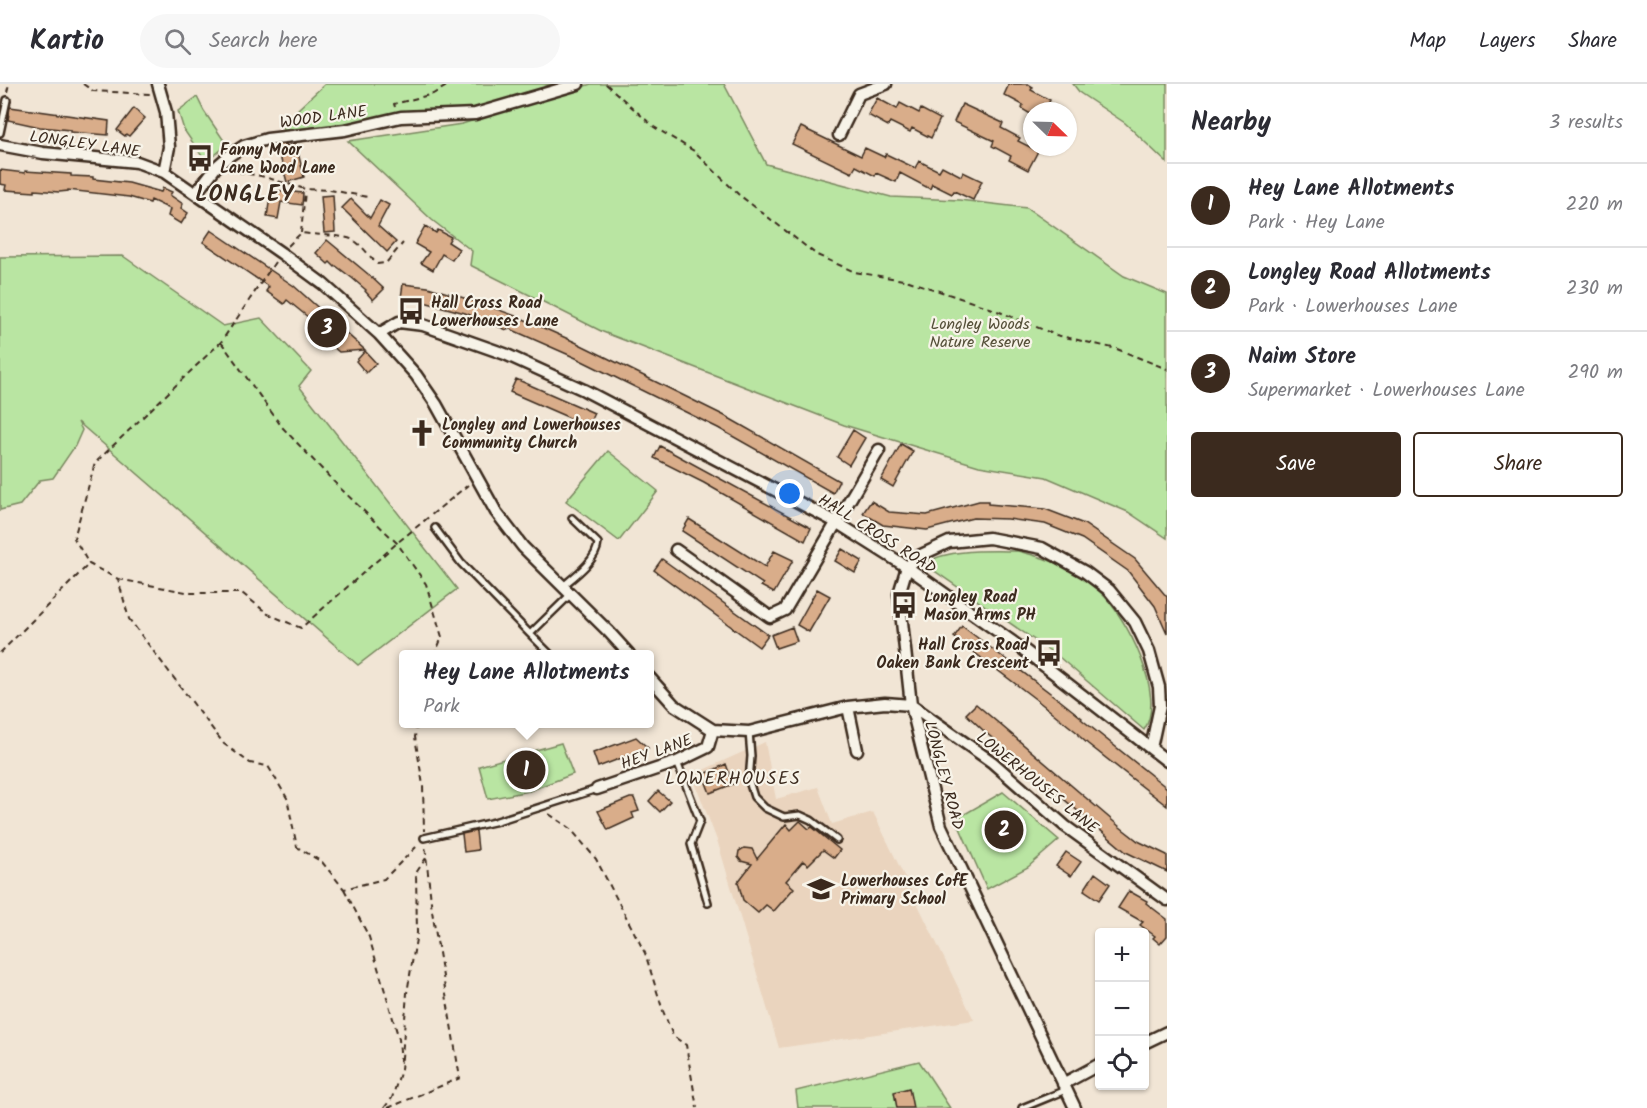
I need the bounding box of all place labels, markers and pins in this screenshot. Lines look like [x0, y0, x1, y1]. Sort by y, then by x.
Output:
place label: Fanny Moor Lane Wood Lane [220, 138, 335, 181]
bus stop icon: Fanny Moor Lane Wood Lane [185, 143, 215, 173]
place label: Hall Cross Road Lowerhouses Lane [431, 291, 559, 334]
bus stop icon: Hall Cross Road Lowerhouses Lane [396, 296, 426, 326]
pin: 3 [308, 306, 346, 350]
place label: Longley and Lowerhouses Community Church [442, 413, 621, 456]
church icon: Longley and Lowerhouses Community Church [407, 418, 437, 448]
place label: Longley Road Mason Arms PH [924, 585, 1036, 628]
bus stop icon: Longley Road Mason Arms PH [889, 590, 919, 620]
place label: Hall Cross Road Oaken Bank Crescent [877, 633, 1030, 676]
bus stop icon: Hall Cross Road Oaken Bank Crescent [1034, 638, 1064, 668]
pin: 1 [506, 748, 546, 792]
pin: 2 [984, 808, 1024, 852]
place label: Lowerhouses CofE Primary School [841, 869, 969, 912]
school or university icon: Lowerhouses CofE Primary School [806, 874, 836, 904]

